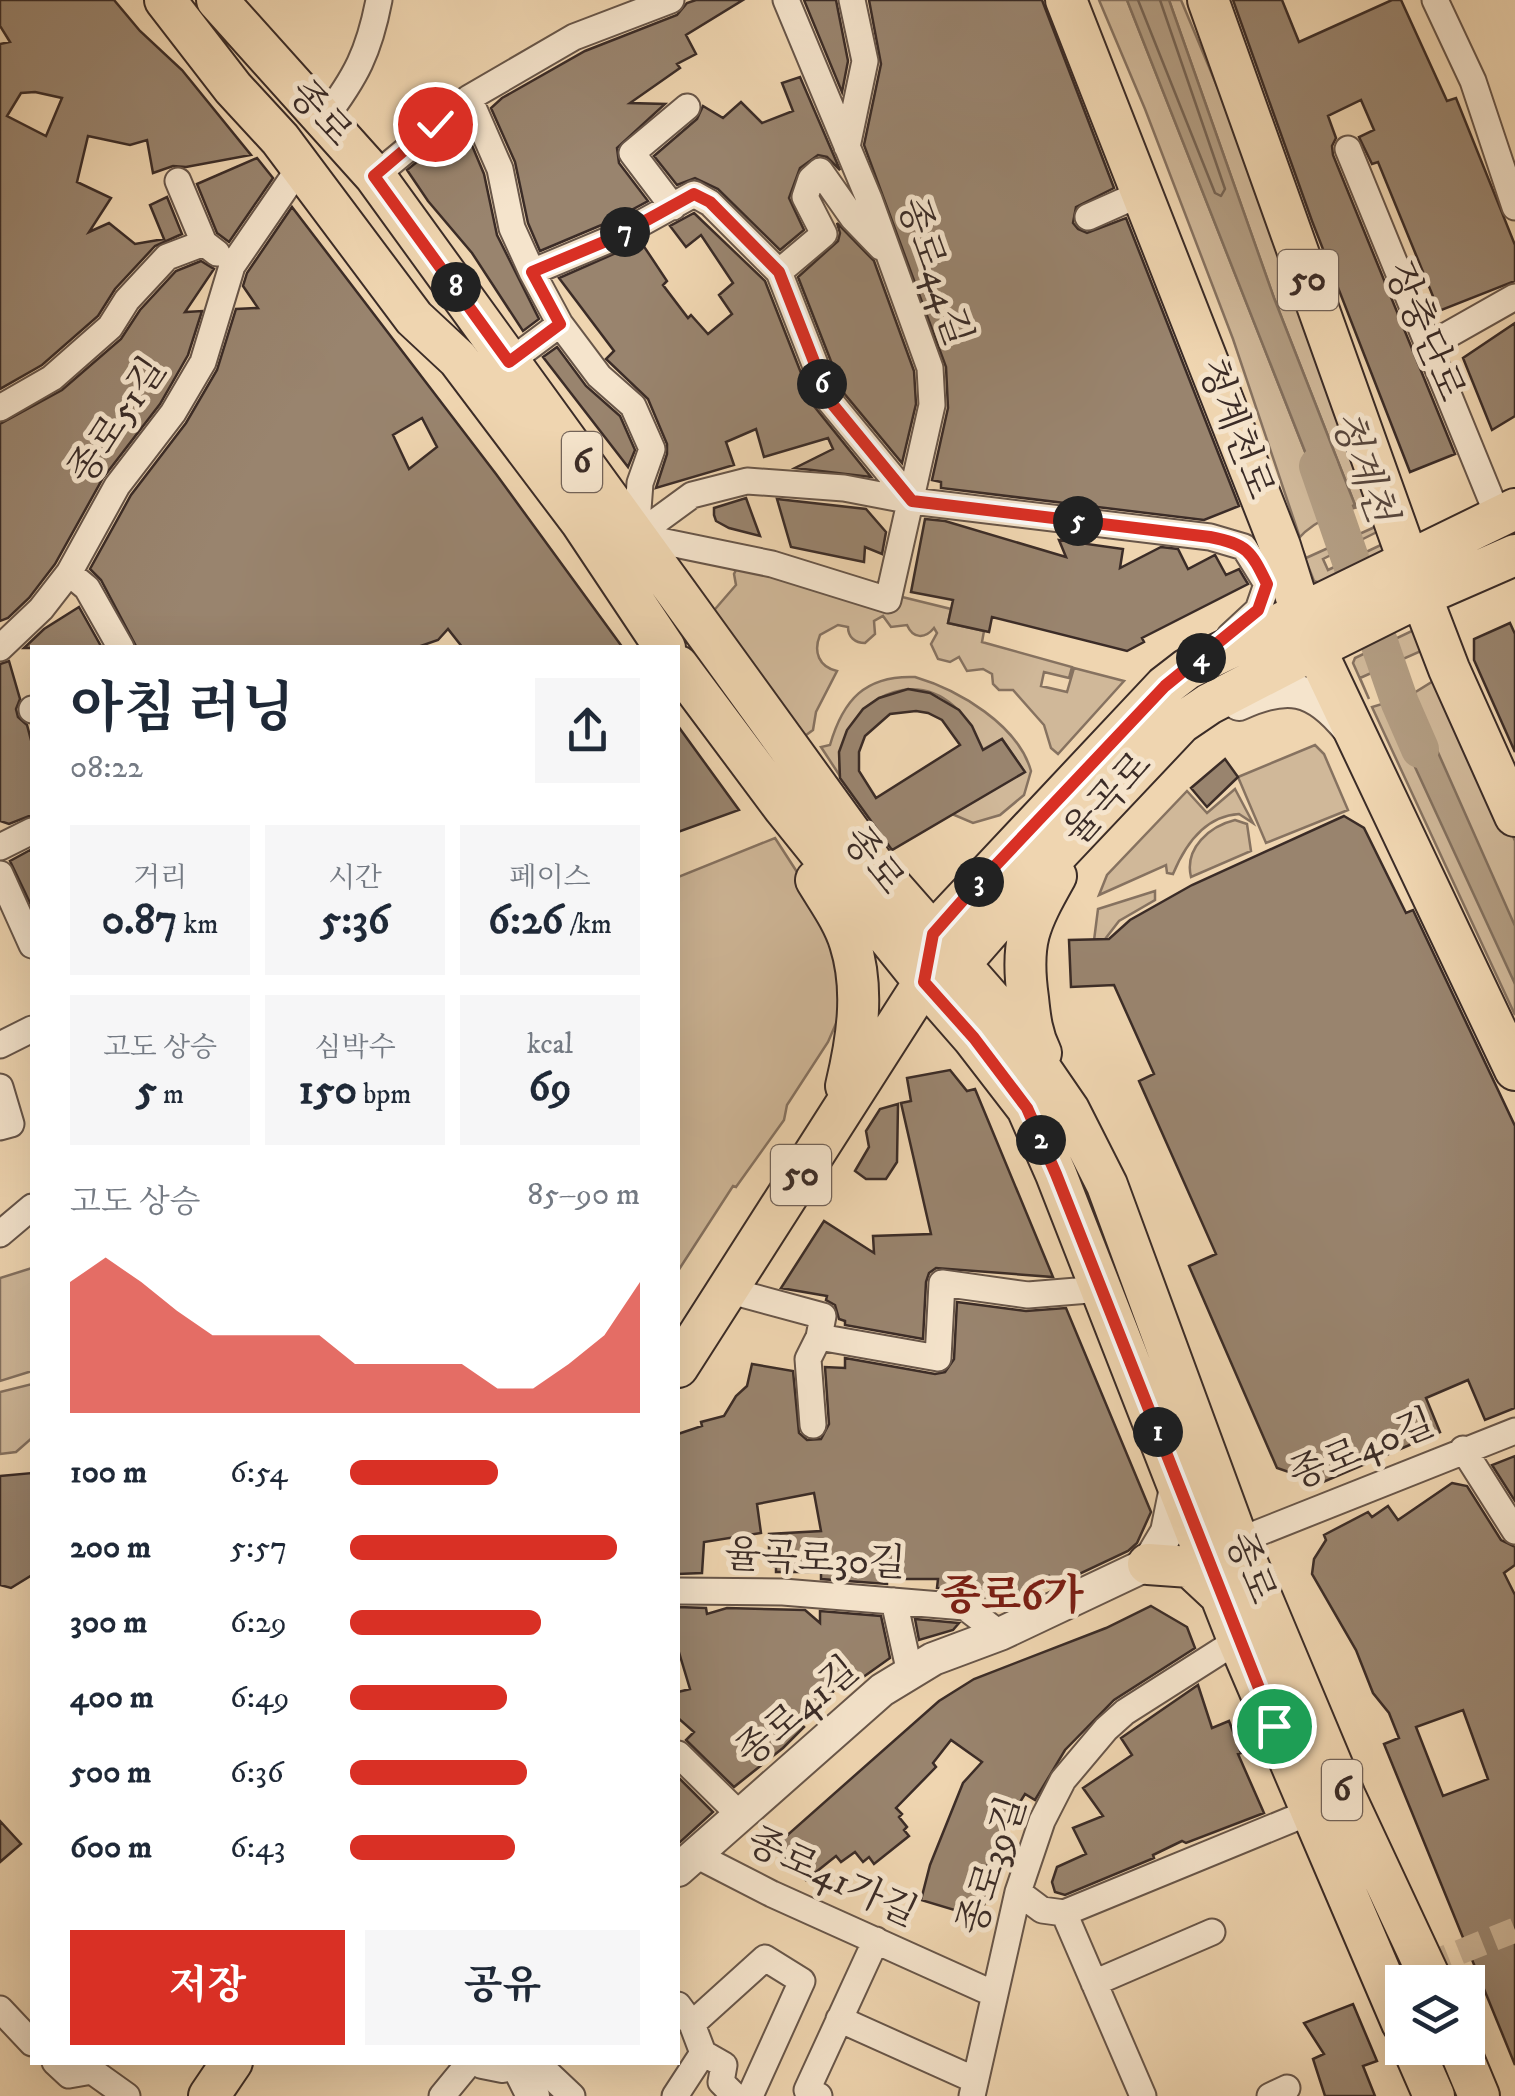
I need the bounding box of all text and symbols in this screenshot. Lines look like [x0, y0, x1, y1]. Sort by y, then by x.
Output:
street label: 종로 [278, 71, 362, 157]
pin [393, 82, 478, 167]
icon: check [408, 97, 463, 152]
street label: 종로44길 [886, 191, 982, 353]
pin: 7 [600, 207, 650, 257]
text: 7 [618, 214, 632, 249]
road number: 50 [1278, 250, 1338, 310]
street label: 장충단로 [1373, 255, 1475, 409]
pin: 8 [431, 262, 481, 312]
text: 8 [449, 269, 463, 304]
street label: 종로51길 [58, 348, 178, 494]
street label: 청계천로 [1186, 352, 1284, 506]
pin: 6 [797, 359, 847, 409]
text: 6 [815, 366, 829, 401]
water label: 청계천 [1319, 404, 1406, 532]
road number: 6 [562, 432, 602, 492]
pin: 5 [1053, 496, 1103, 546]
text: 5 [1071, 503, 1085, 538]
pin: 4 [1176, 633, 1226, 683]
text: 4 [1193, 640, 1209, 675]
text: 아침 러닝 [70, 676, 294, 745]
button: share [535, 678, 640, 783]
street label: 율곡로 [1053, 742, 1163, 856]
text: 08:22 [70, 748, 143, 788]
street label: 종로 [831, 817, 915, 905]
pin: 3 [954, 857, 1004, 907]
text: 거리 [133, 860, 187, 895]
text: 시간 [328, 860, 382, 895]
text: 페이스 [509, 860, 591, 895]
text: 3 [974, 864, 984, 899]
text: 0.87 [102, 895, 177, 947]
text: 5:36 [320, 895, 390, 947]
text: 6:26 [488, 895, 563, 947]
text: km [177, 907, 218, 942]
text: /km [563, 907, 612, 942]
text: kcal [527, 1027, 573, 1062]
text: 고도 상승 [103, 1030, 217, 1065]
text: 심박수 [314, 1030, 396, 1065]
text: 69 [529, 1062, 571, 1114]
text: 5 [136, 1065, 157, 1117]
text: 150 [299, 1065, 357, 1117]
text: m [157, 1077, 184, 1112]
text: bpm [357, 1077, 411, 1112]
pin: 2 [1016, 1115, 1066, 1165]
text: 2 [1034, 1122, 1048, 1157]
road number: 50 [771, 1145, 831, 1205]
text: 85–90 m [527, 1175, 640, 1215]
text: 고도 상승 [70, 1183, 201, 1223]
street label: 종로40길 [1282, 1399, 1442, 1501]
pin: 1 [1133, 1407, 1183, 1457]
text: 1 [1153, 1414, 1163, 1449]
text: 100 m [70, 1453, 147, 1493]
text: 6:54 [230, 1453, 288, 1493]
street label: 종로 [1214, 1525, 1286, 1611]
text: 200 m [70, 1528, 151, 1568]
text: 5:57 [230, 1528, 287, 1568]
street label: 율곡로30길 [723, 1531, 907, 1589]
district label: 종로6가 [940, 1571, 1084, 1623]
text: 300 m [70, 1603, 147, 1643]
text: 6:29 [230, 1603, 287, 1643]
street label: 종로41길 [727, 1647, 869, 1777]
text: 400 m [70, 1678, 154, 1718]
text: 6:49 [230, 1678, 289, 1718]
pin [1232, 1684, 1317, 1769]
icon: arrive [1247, 1699, 1302, 1754]
text: 500 m [70, 1753, 151, 1793]
text: 6:36 [230, 1753, 284, 1793]
road number: 6 [1322, 1760, 1362, 1820]
street label: 종로39길 [948, 1790, 1038, 1942]
street label: 종로41가길 [739, 1818, 925, 1938]
text: 600 m [70, 1828, 152, 1868]
text: 6:43 [230, 1828, 285, 1868]
button: 저장 [70, 1930, 345, 2045]
button: 공유 [365, 1930, 640, 2045]
map controls [1385, 1965, 1485, 2065]
button: layers [1385, 1965, 1485, 2065]

